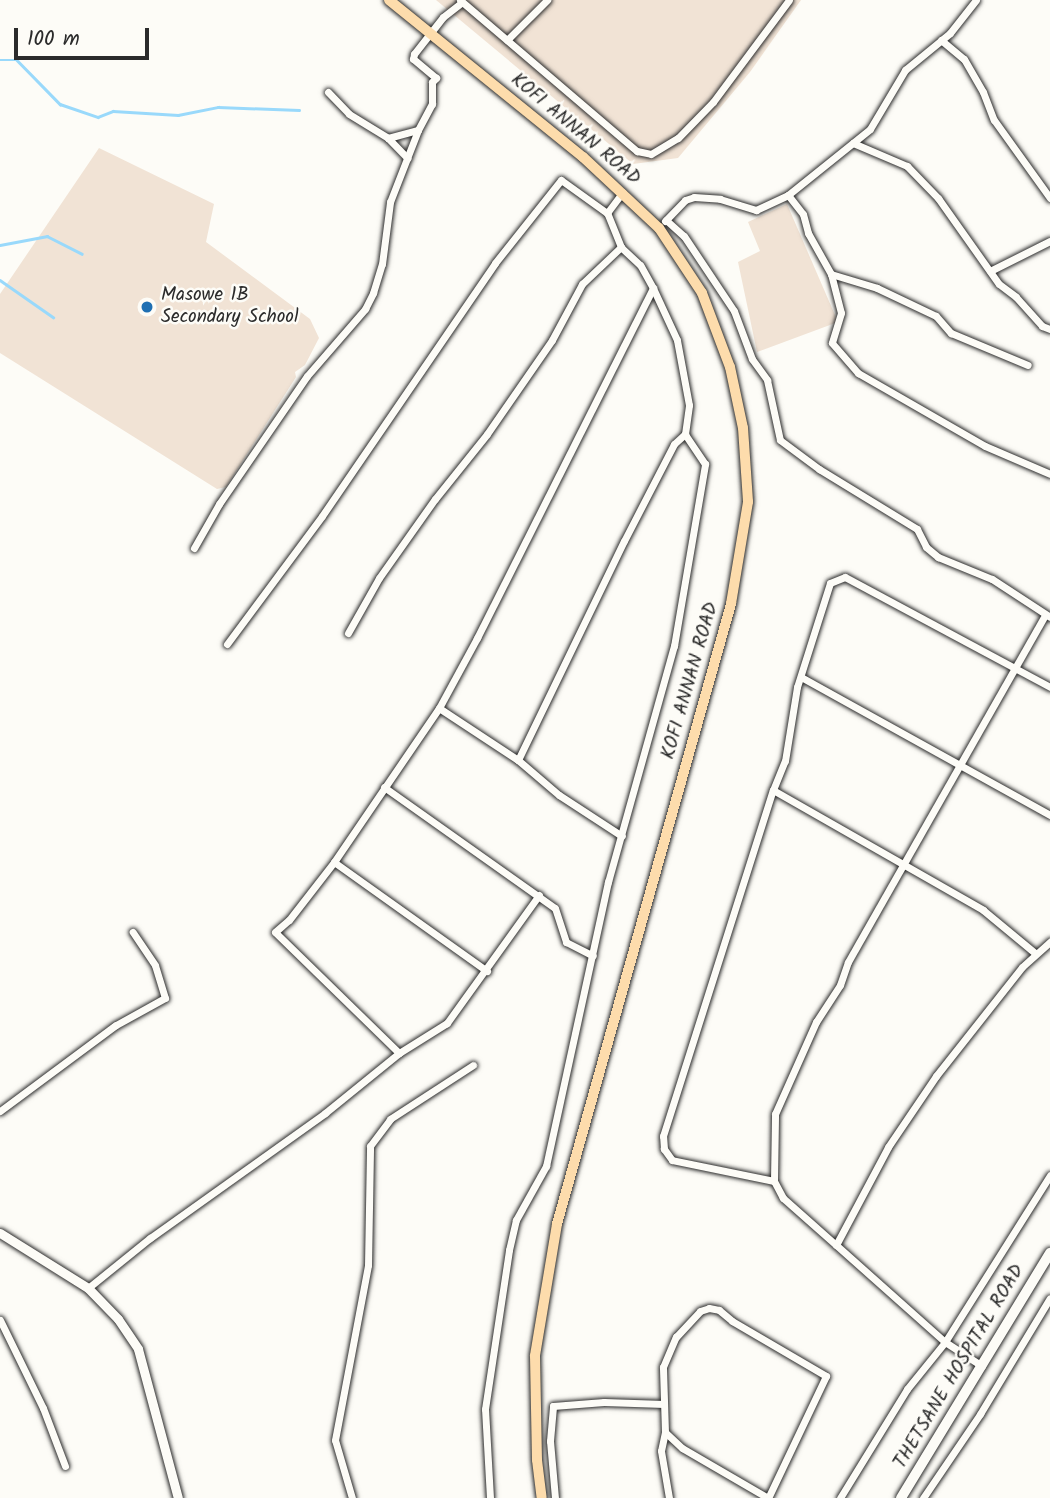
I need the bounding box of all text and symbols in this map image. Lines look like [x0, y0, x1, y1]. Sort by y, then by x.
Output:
scale bar [18, 14, 152, 58]
text: 100 m [27, 23, 80, 56]
street label: KOFI ANNAN ROAD [506, 69, 644, 191]
place label: Masowe 1B Secondary School [161, 285, 299, 329]
marker: Masowe 1B Secondary School [139, 299, 155, 315]
street label: KOFI ANNAN ROAD [658, 600, 724, 762]
street label: THETSANE HOSPITAL ROAD [890, 1261, 1030, 1473]

